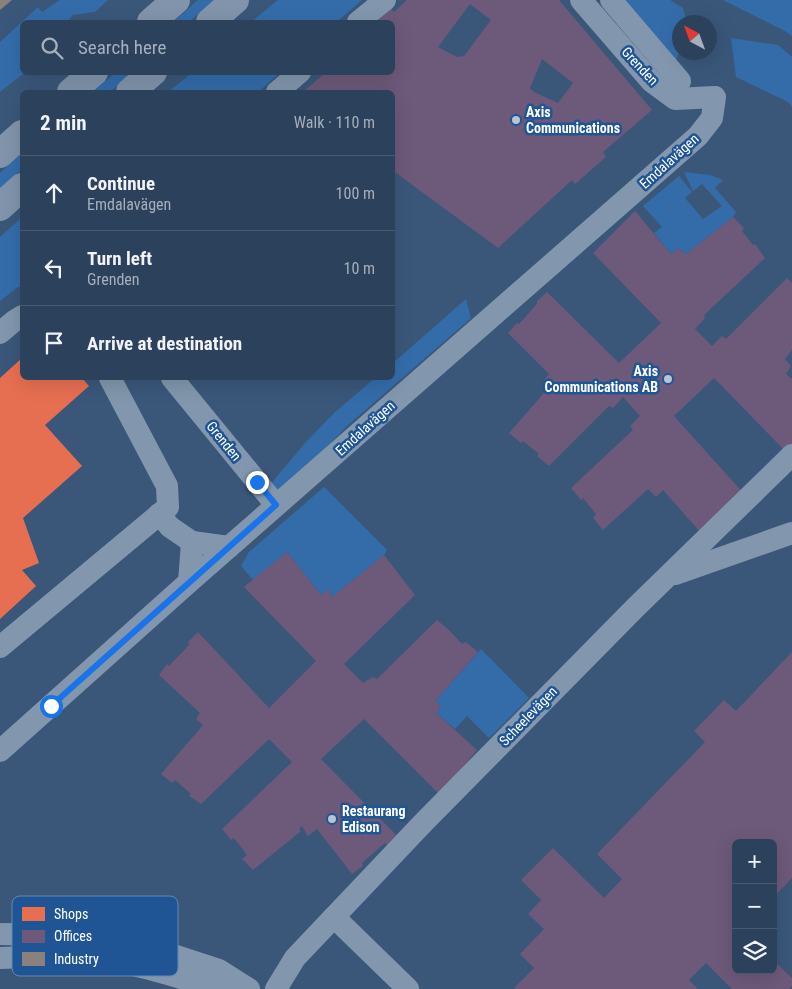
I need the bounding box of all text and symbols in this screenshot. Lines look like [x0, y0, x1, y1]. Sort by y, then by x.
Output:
north arrow [672, 15, 717, 60]
search box [20, 20, 395, 75]
icon: search [38, 34, 66, 62]
text: Search here [78, 36, 166, 59]
street label: Grenden [618, 44, 662, 88]
place label: Axis Communications [526, 104, 620, 136]
text: 2 min [40, 111, 87, 135]
text: Walk · 110 m [294, 113, 375, 132]
marker: Axis Communications [510, 114, 522, 126]
street label: Emdalavägen [636, 130, 702, 192]
text: Continue [87, 172, 155, 195]
icon: ahead [40, 179, 68, 207]
text: 100 m [336, 184, 375, 203]
text: Emdalavägen [87, 195, 171, 214]
text: Turn left [87, 247, 152, 270]
icon: left [40, 254, 68, 282]
text: 10 m [343, 259, 375, 278]
text: Grenden [87, 270, 140, 289]
icon: arrive [40, 329, 68, 357]
text: Arrive at destination [87, 332, 242, 355]
place label: Axis Communications AB [544, 363, 658, 395]
marker: Axis Communications AB [662, 373, 674, 385]
street label: Emdalavägen [332, 397, 398, 459]
street label: Grenden [203, 418, 245, 464]
route end [246, 471, 269, 494]
street label: Scheelevägen [496, 683, 560, 749]
route start [40, 695, 63, 718]
place label: Restaurang Edison [342, 803, 406, 835]
marker: Restaurang Edison [326, 813, 338, 825]
map controls [732, 839, 777, 974]
button: + [732, 839, 777, 884]
button: − [732, 884, 777, 929]
legend [12, 896, 178, 976]
text: Shops [54, 906, 88, 922]
text: Offices [54, 928, 92, 944]
button: layers [732, 929, 777, 974]
text: Industry [54, 951, 99, 967]

